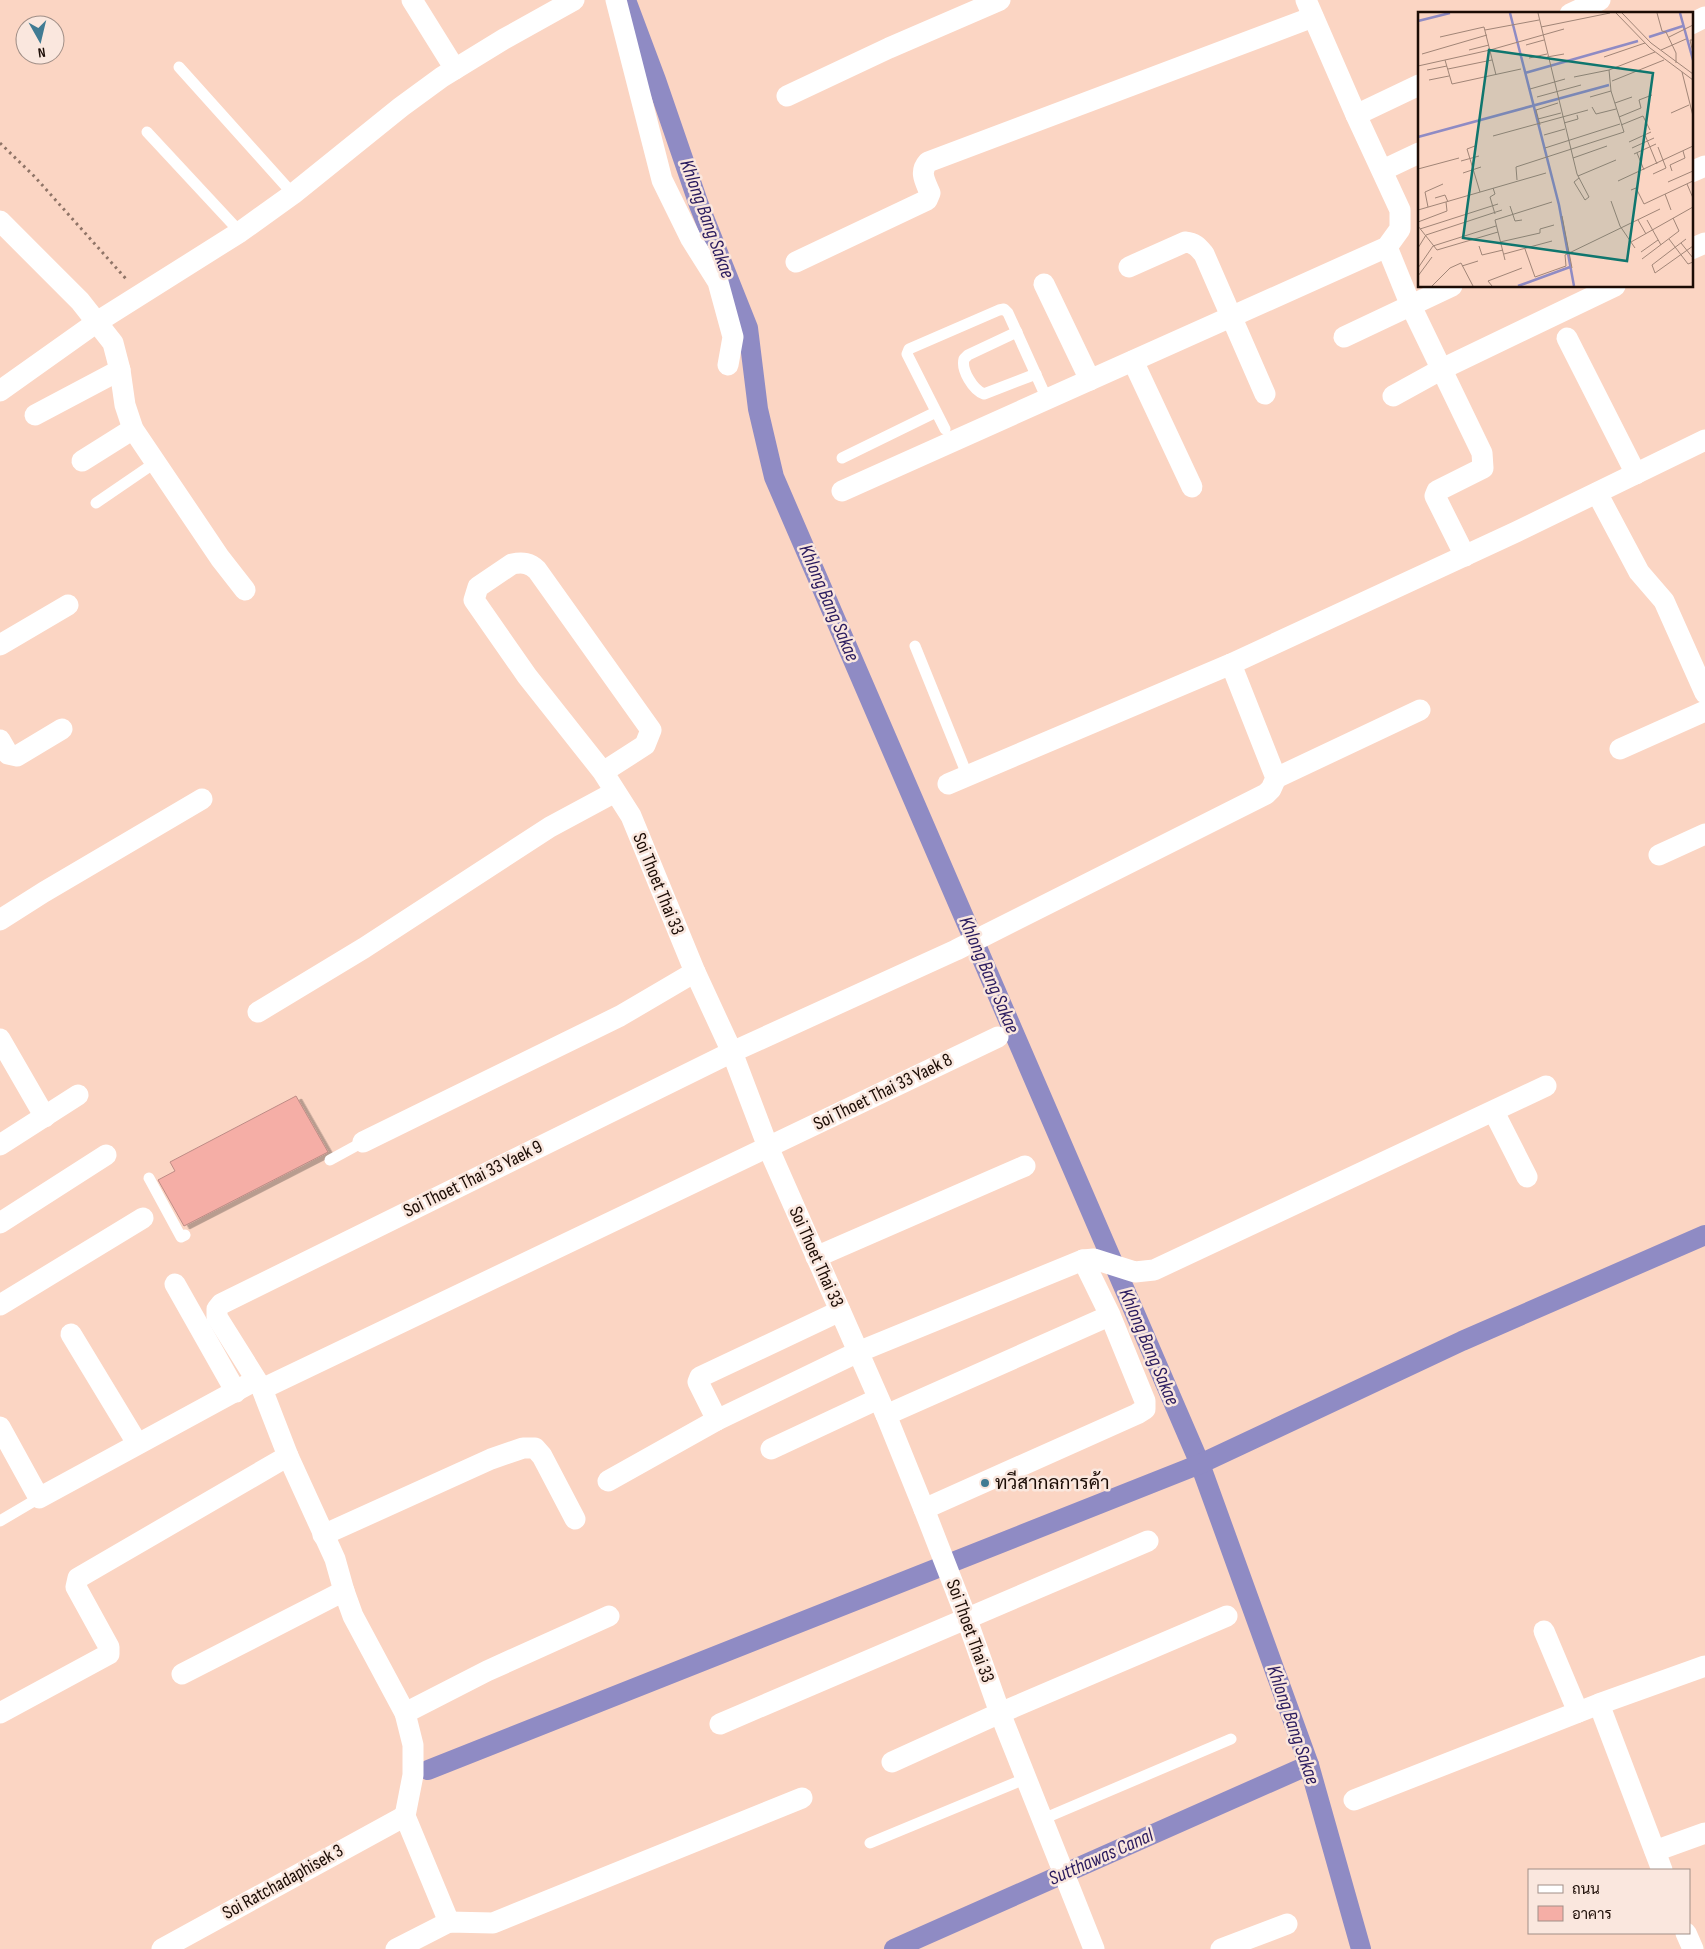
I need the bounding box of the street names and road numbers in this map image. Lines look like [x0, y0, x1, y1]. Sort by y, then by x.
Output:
street label: Soi Thoet Thai 33 [627, 830, 689, 938]
street label: Soi Thoet Thai 33 Yaek 8 [810, 1048, 956, 1136]
street label: Soi Thoet Thai 33 Yaek 9 [400, 1135, 546, 1223]
street label: Soi Thoet Thai 33 [784, 1203, 848, 1311]
street label: Soi Thoet Thai 33 [941, 1576, 999, 1686]
street label: Soi Ratchadaphisek 3 [219, 1839, 347, 1925]

